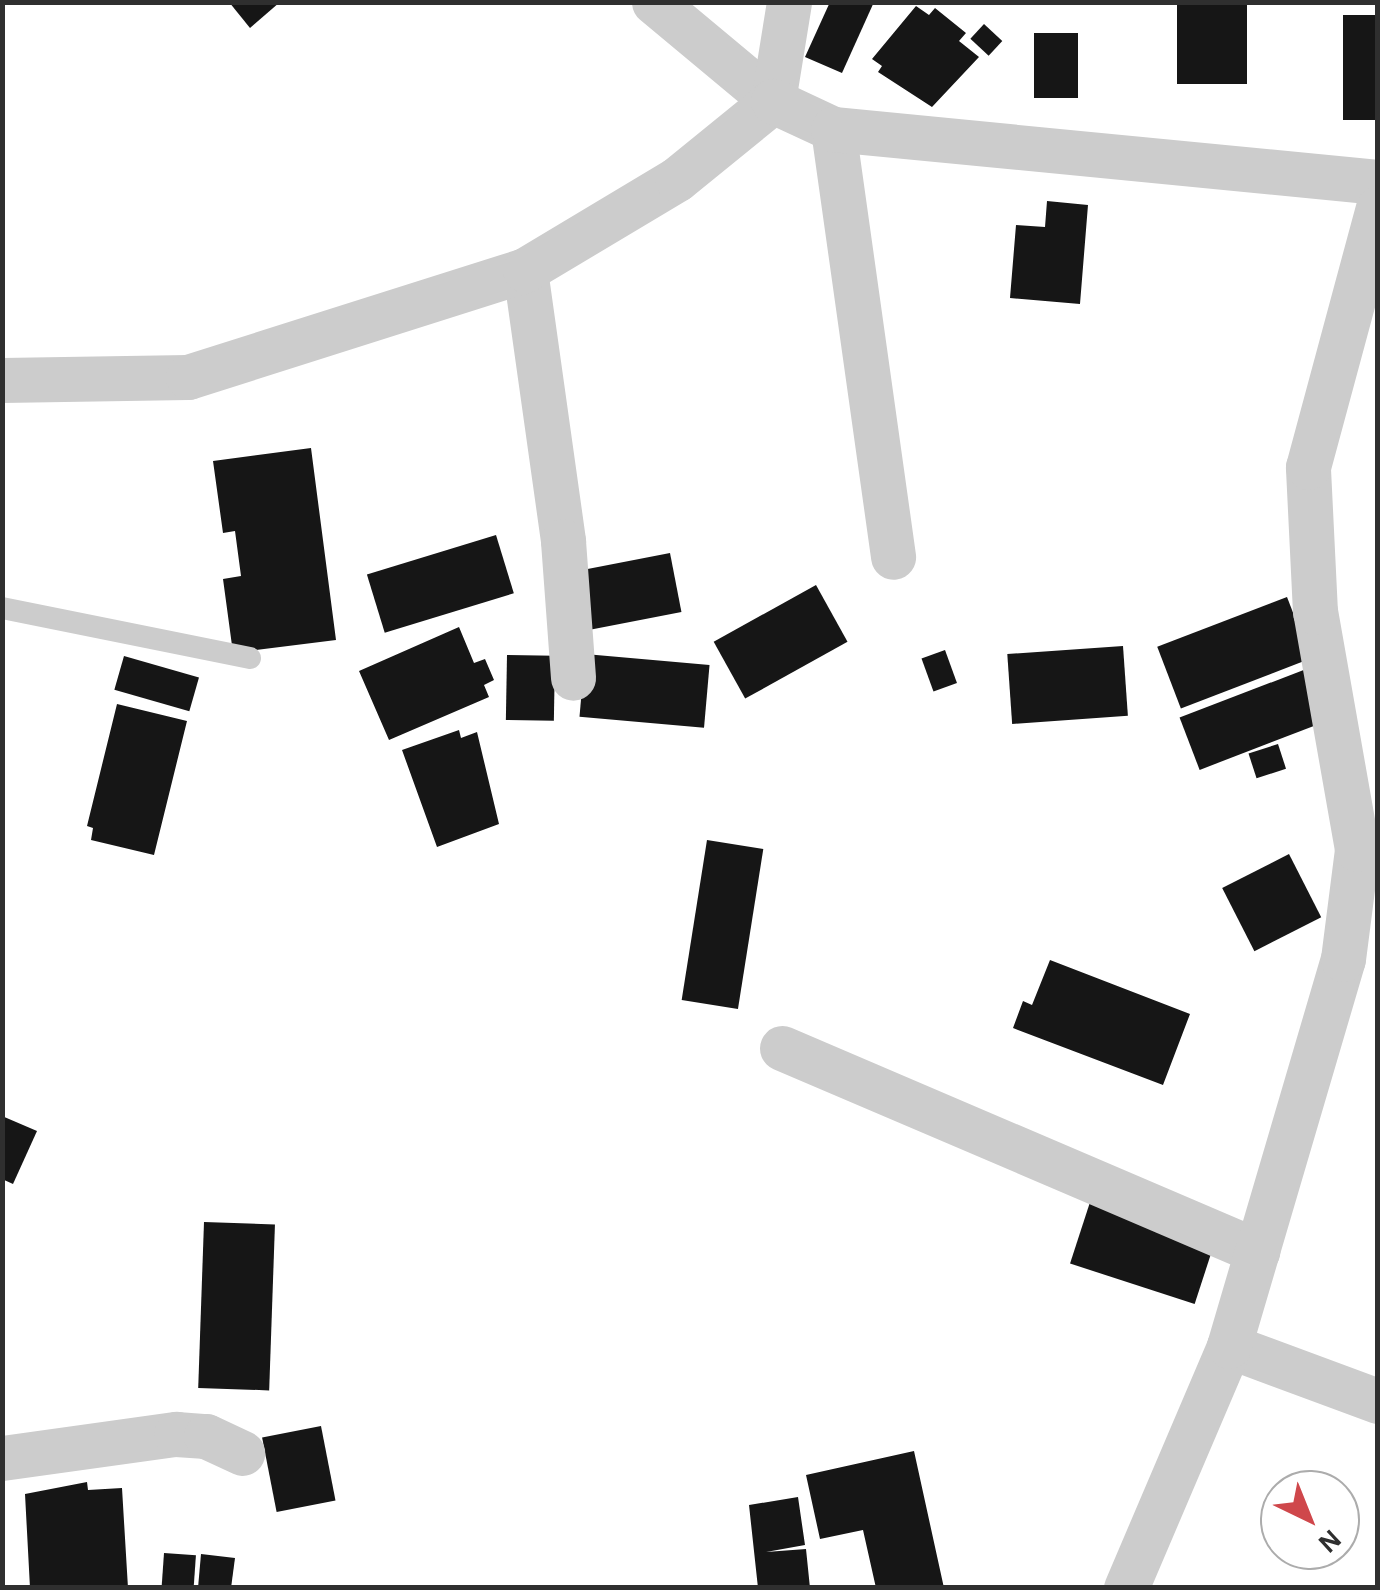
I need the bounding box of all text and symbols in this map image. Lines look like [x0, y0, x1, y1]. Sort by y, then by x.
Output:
north arrow [1260, 1470, 1360, 1570]
text: N [1312, 1524, 1346, 1557]

